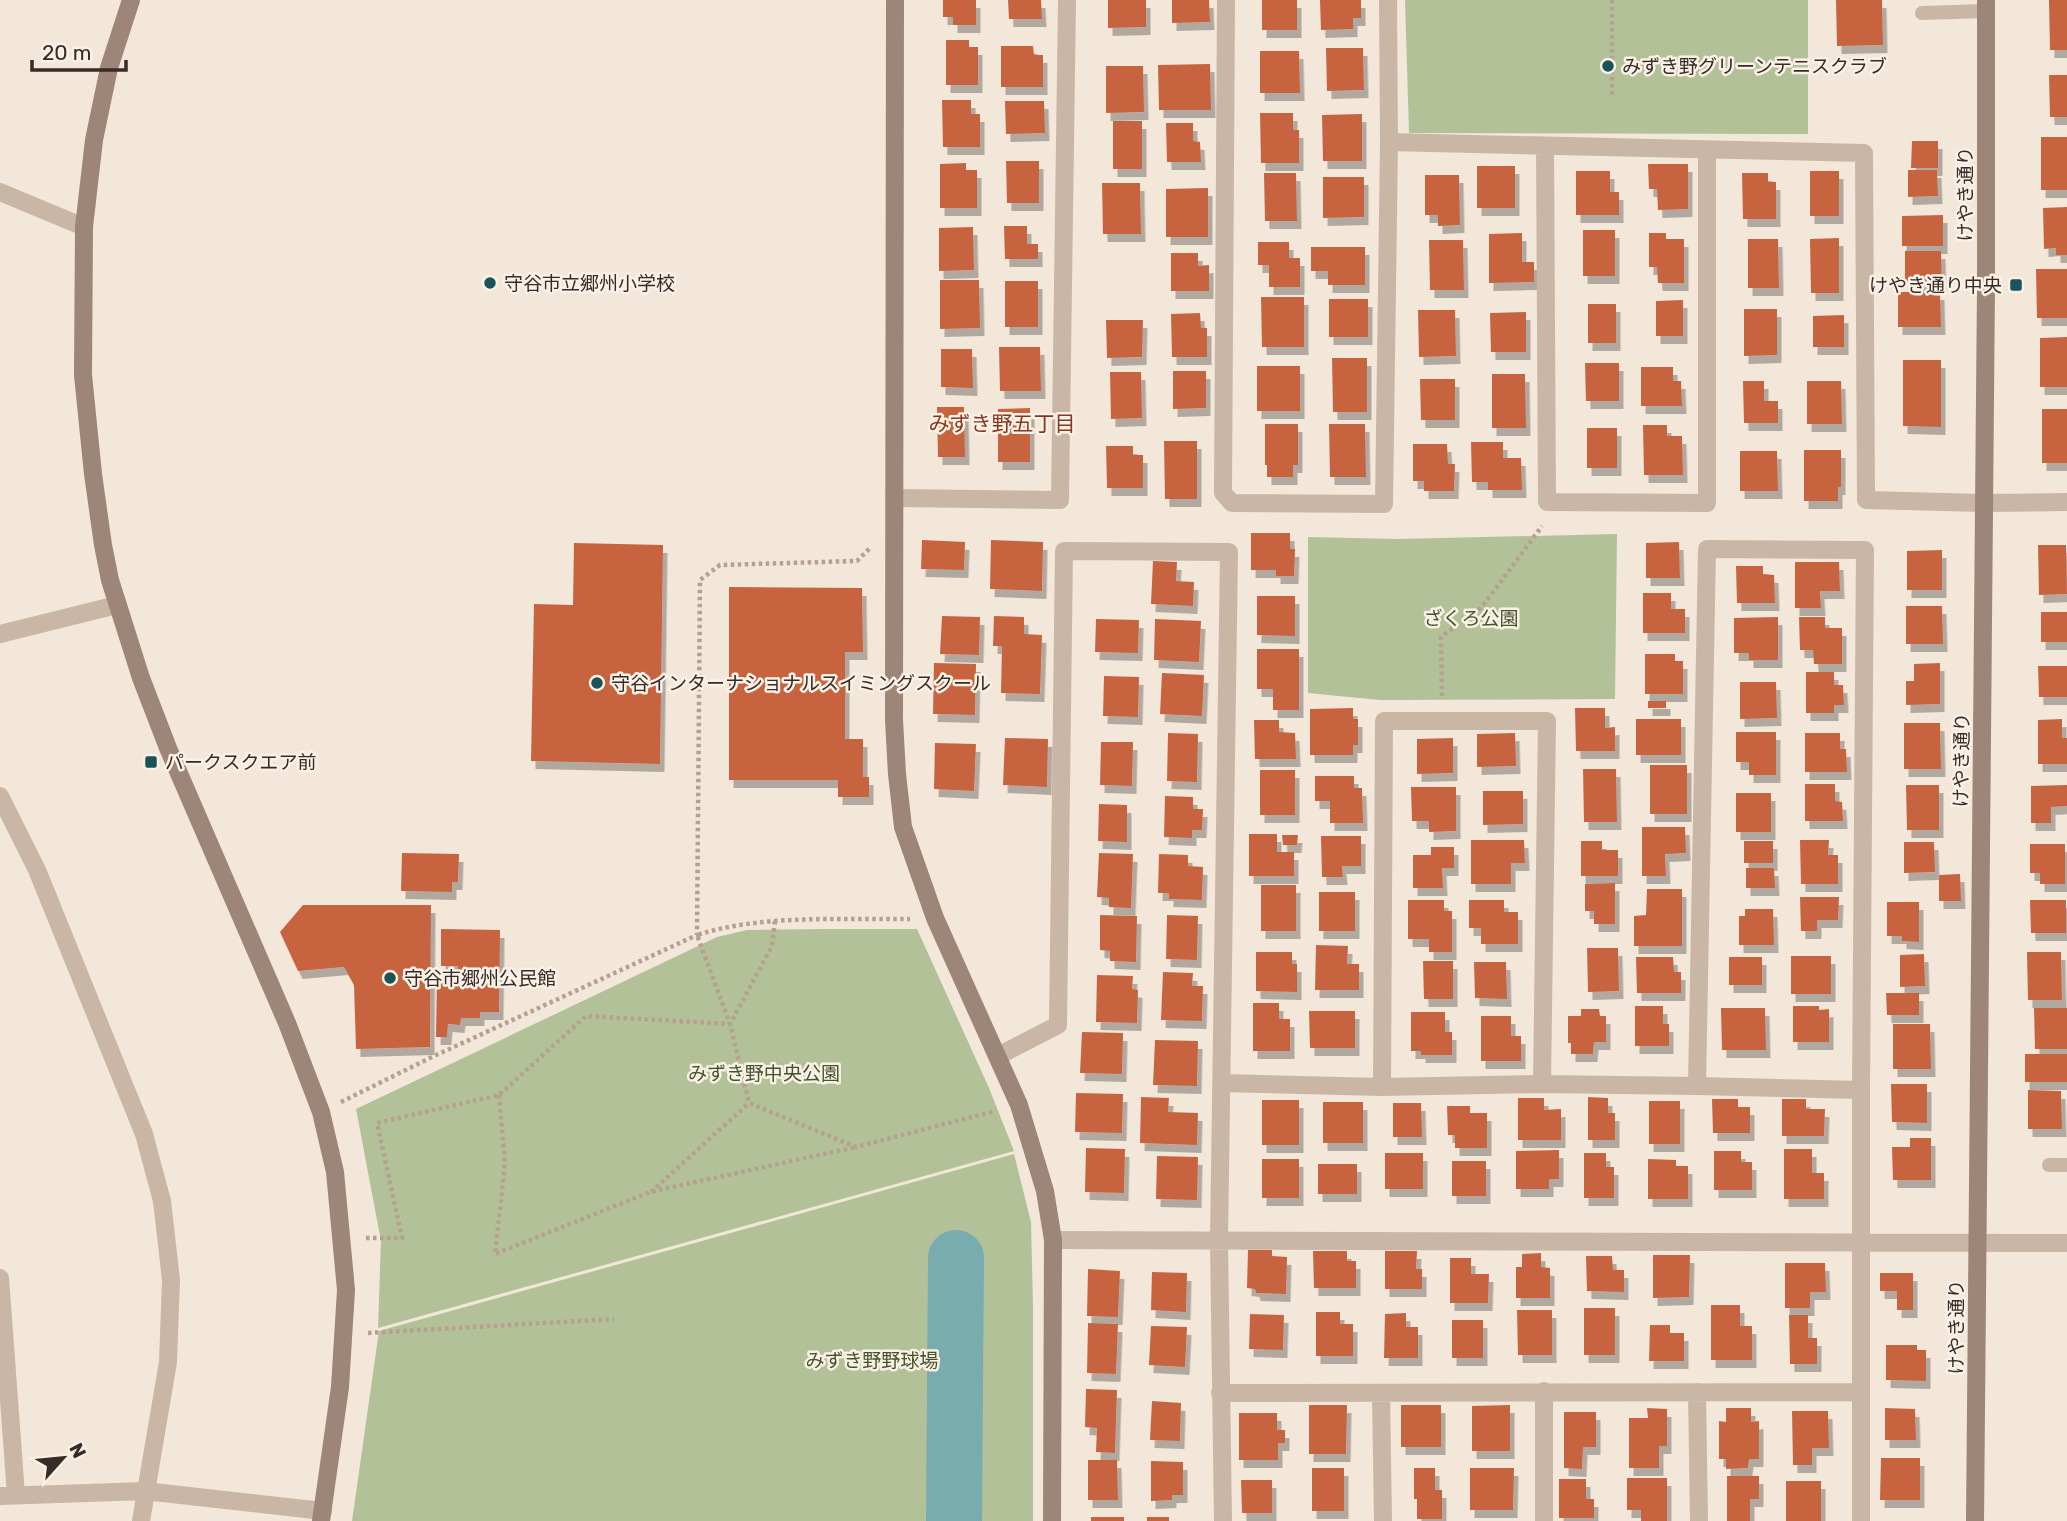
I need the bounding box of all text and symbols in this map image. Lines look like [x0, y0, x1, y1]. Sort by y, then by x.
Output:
scale bar [32, 28, 126, 72]
text: 20 m [42, 40, 91, 65]
place label: みずき野グリーンテニスクラブ [1622, 55, 1887, 78]
marker: みずき野グリーンテニスクラブ [1600, 58, 1616, 74]
street label: けやき通り [1954, 146, 1977, 242]
place label: 守谷市立郷州小学校 [504, 272, 675, 295]
place label: けやき通り中央 [1869, 274, 2002, 297]
marker: 守谷市立郷州小学校 [482, 275, 498, 291]
marker: けやき通り中央 [2008, 277, 2024, 293]
district label: みずき野五丁目 [929, 411, 1076, 436]
park label: ざくろ公園 [1423, 607, 1519, 630]
place label: 守谷インターナショナルスイミングスクール [611, 672, 991, 695]
marker: 守谷インターナショナルスイミングスクール [589, 675, 605, 691]
street label: けやき通り [1949, 712, 1974, 808]
place label: パークスクエア前 [165, 751, 316, 774]
marker: パークスクエア前 [143, 754, 159, 770]
place label: 守谷市郷州公民館 [404, 967, 556, 990]
marker: 守谷市郷州公民館 [382, 970, 398, 986]
park label: みずき野中央公園 [688, 1062, 840, 1085]
street label: けやき通り [1945, 1279, 1968, 1375]
park label: みずき野野球場 [805, 1349, 939, 1372]
north arrow [28, 1423, 98, 1493]
text: N [64, 1439, 91, 1462]

